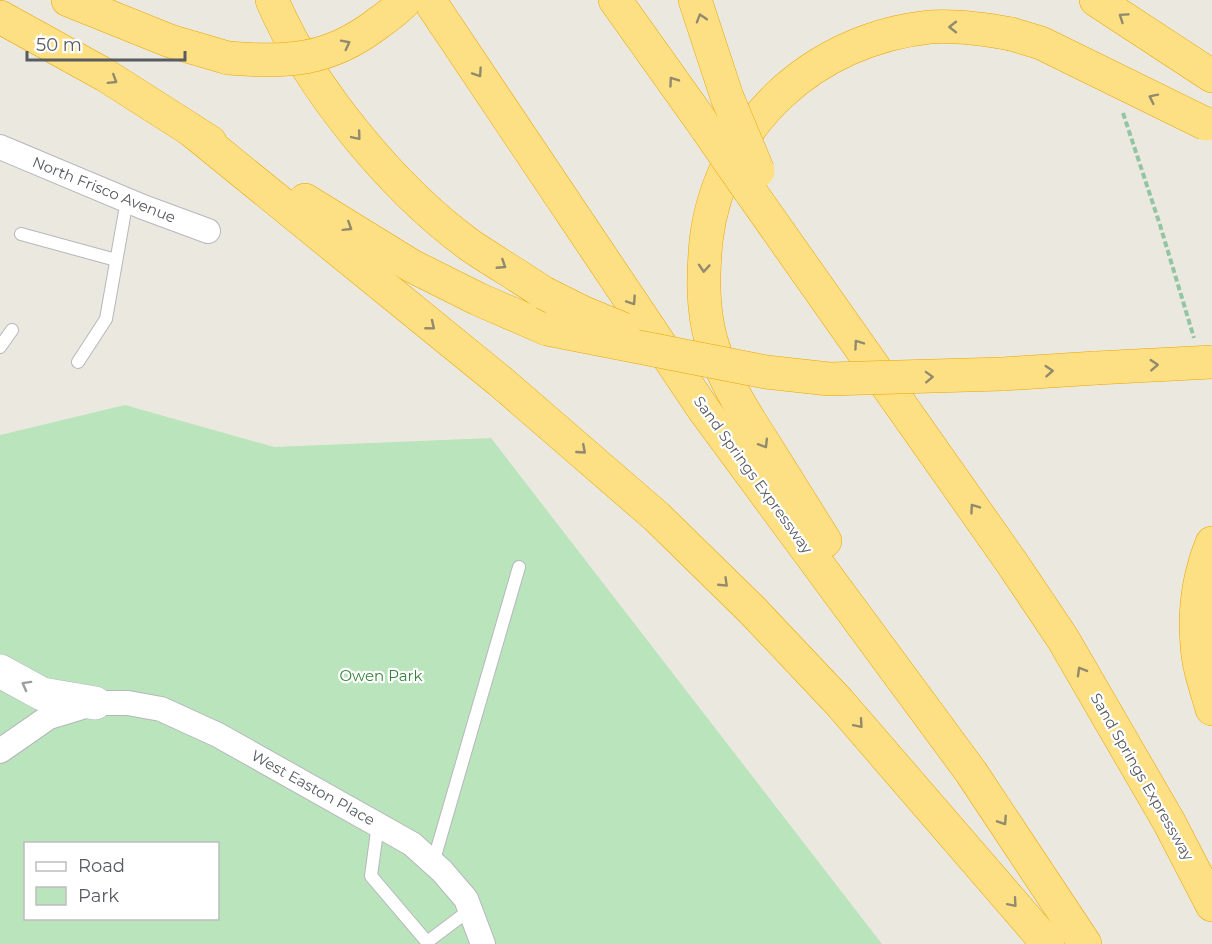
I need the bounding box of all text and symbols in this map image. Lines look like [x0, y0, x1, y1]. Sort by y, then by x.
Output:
one-way arrow [696, 13, 708, 24]
one-way arrow [1119, 13, 1129, 25]
one-way arrow [948, 21, 957, 33]
scale bar [27, 24, 184, 62]
text: 50 m [36, 34, 82, 56]
one-way arrow [340, 40, 350, 51]
one-way arrow [471, 66, 482, 77]
one-way arrow [107, 73, 117, 85]
one-way arrow [669, 77, 680, 88]
one-way arrow [1149, 94, 1160, 106]
one-way arrow [350, 129, 361, 140]
street label: North Frisco Avenue [30, 152, 179, 227]
one-way arrow [342, 220, 352, 232]
one-way arrow [496, 258, 506, 270]
one-way arrow [697, 264, 710, 273]
one-way arrow [625, 295, 636, 306]
one-way arrow [425, 318, 436, 329]
one-way arrow [854, 340, 865, 351]
one-way arrow [1150, 359, 1159, 372]
one-way arrow [1045, 365, 1054, 378]
one-way arrow [924, 371, 933, 384]
street label: Sand Springs Expressway [690, 392, 818, 558]
one-way arrow [757, 437, 768, 448]
one-way arrow [575, 443, 586, 454]
one-way arrow [970, 504, 981, 515]
one-way arrow [718, 576, 728, 587]
park label: Owen Park [340, 666, 422, 685]
one-way arrow [1077, 667, 1089, 677]
one-way arrow [22, 681, 32, 692]
street label: Sand Springs Expressway [1087, 690, 1199, 865]
one-way arrow [852, 717, 863, 728]
street label: West Easton Place [248, 746, 378, 829]
one-way arrow [996, 814, 1007, 825]
legend [24, 842, 219, 920]
text: Road [78, 855, 125, 877]
text: Park [78, 885, 119, 907]
one-way arrow [1006, 896, 1017, 907]

